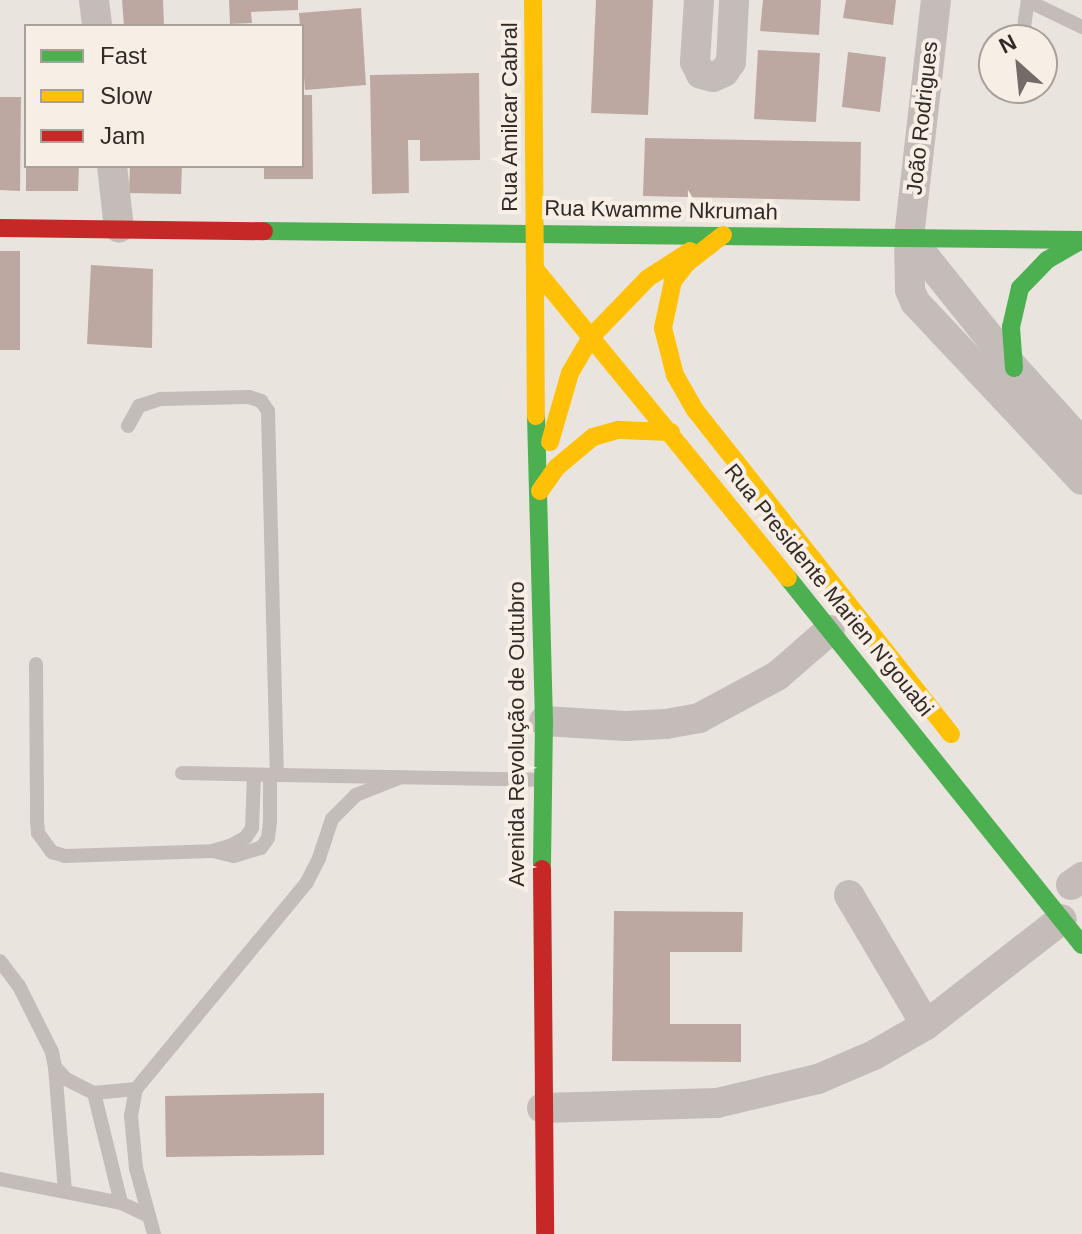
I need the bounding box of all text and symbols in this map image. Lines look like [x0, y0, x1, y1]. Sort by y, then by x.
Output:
street label: Rua Amilcar Cabral [497, 22, 523, 212]
legend [24, 24, 304, 168]
north arrow [978, 24, 1058, 104]
text: N [995, 29, 1021, 59]
street label: João Rodrigues [901, 40, 943, 196]
text: Fast [100, 42, 147, 69]
text: Slow [100, 82, 152, 109]
text: Jam [100, 122, 145, 149]
street label: Rua Kwamme Nkrumah [544, 195, 778, 225]
street label: Rua Presidente Marien N'gouabi [719, 458, 939, 722]
street label: Avenida Revolução de Outubro [504, 581, 530, 887]

